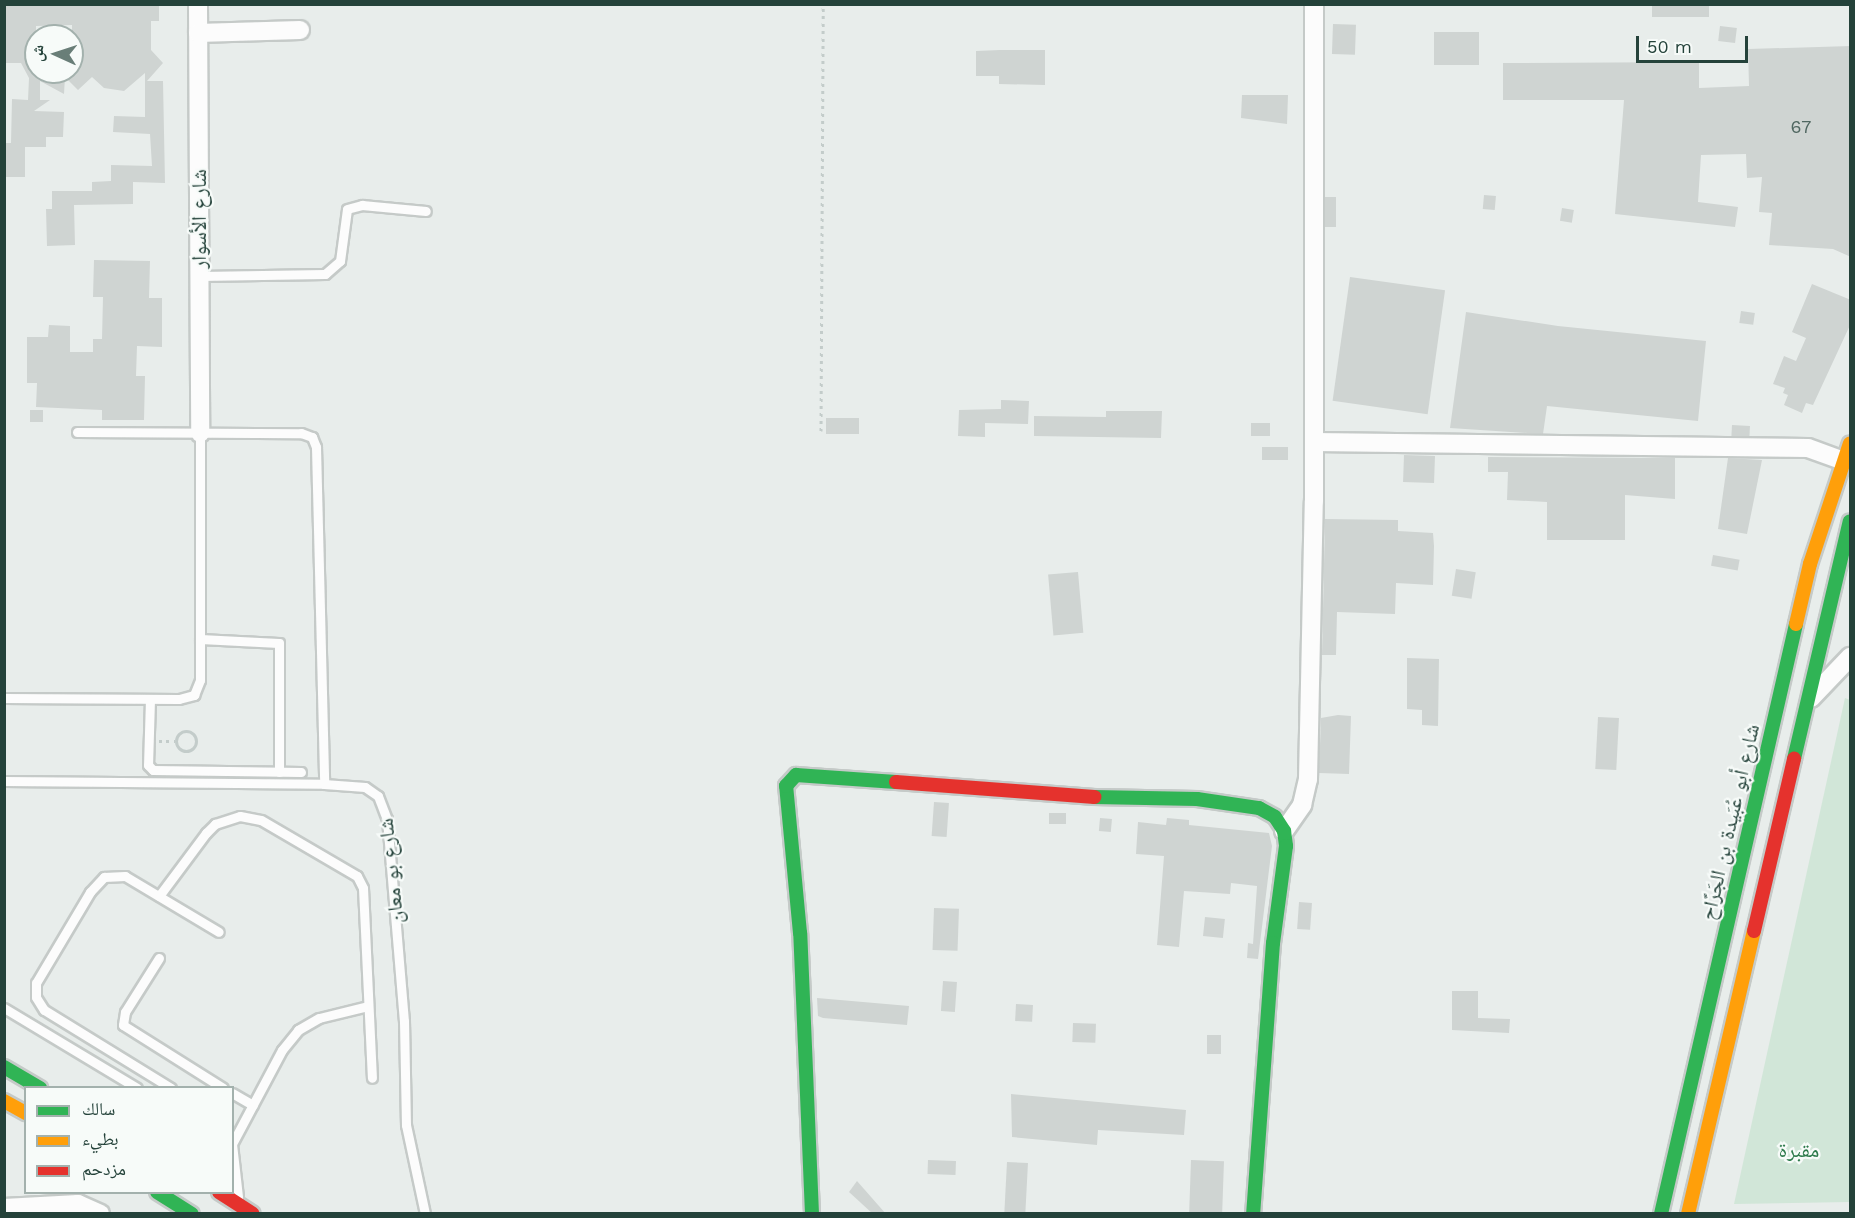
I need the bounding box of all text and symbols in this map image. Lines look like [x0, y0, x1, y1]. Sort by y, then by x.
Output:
north arrow [24, 24, 84, 84]
scale bar [1639, 24, 1752, 62]
text: 50 m [1647, 36, 1692, 57]
text: ش [28, 44, 47, 62]
house number: 67 [1791, 116, 1811, 138]
street label: شارع الأسوار [186, 169, 212, 269]
street label: شارع أبو عُبَيدة بن الجَرَّاح [1695, 722, 1765, 922]
street label: شارع بو معان [373, 817, 409, 925]
legend [24, 1086, 234, 1194]
text: سالك [82, 1098, 115, 1119]
text: بطيء [82, 1128, 119, 1149]
park label: مقبرة [1779, 1137, 1819, 1163]
text: مزدحم [82, 1158, 126, 1179]

